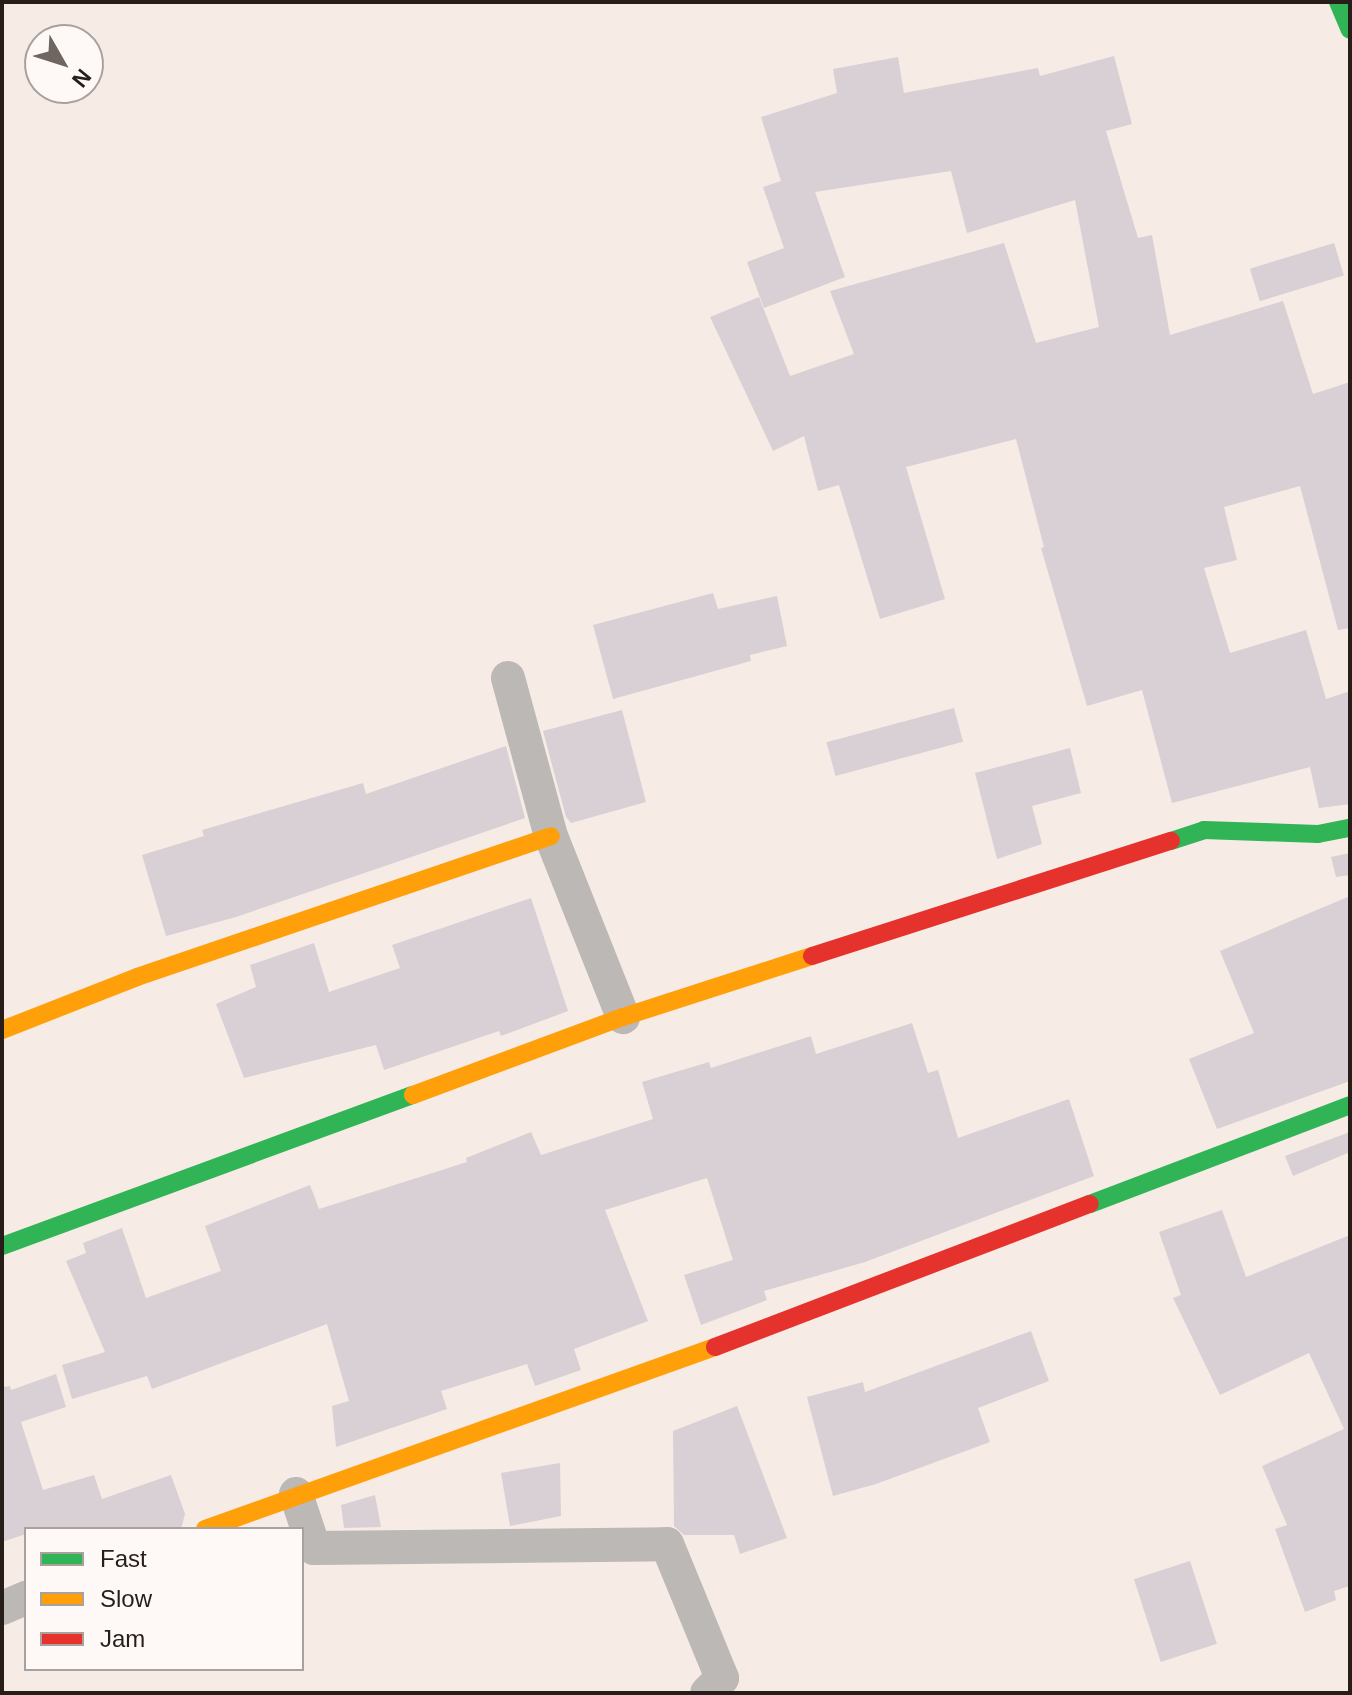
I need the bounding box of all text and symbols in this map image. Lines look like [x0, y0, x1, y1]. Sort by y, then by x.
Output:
north arrow [24, 24, 104, 104]
text: N [67, 64, 96, 92]
legend [24, 1527, 304, 1671]
text: Fast [100, 1545, 147, 1572]
text: Slow [100, 1585, 152, 1612]
text: Jam [100, 1625, 145, 1652]

